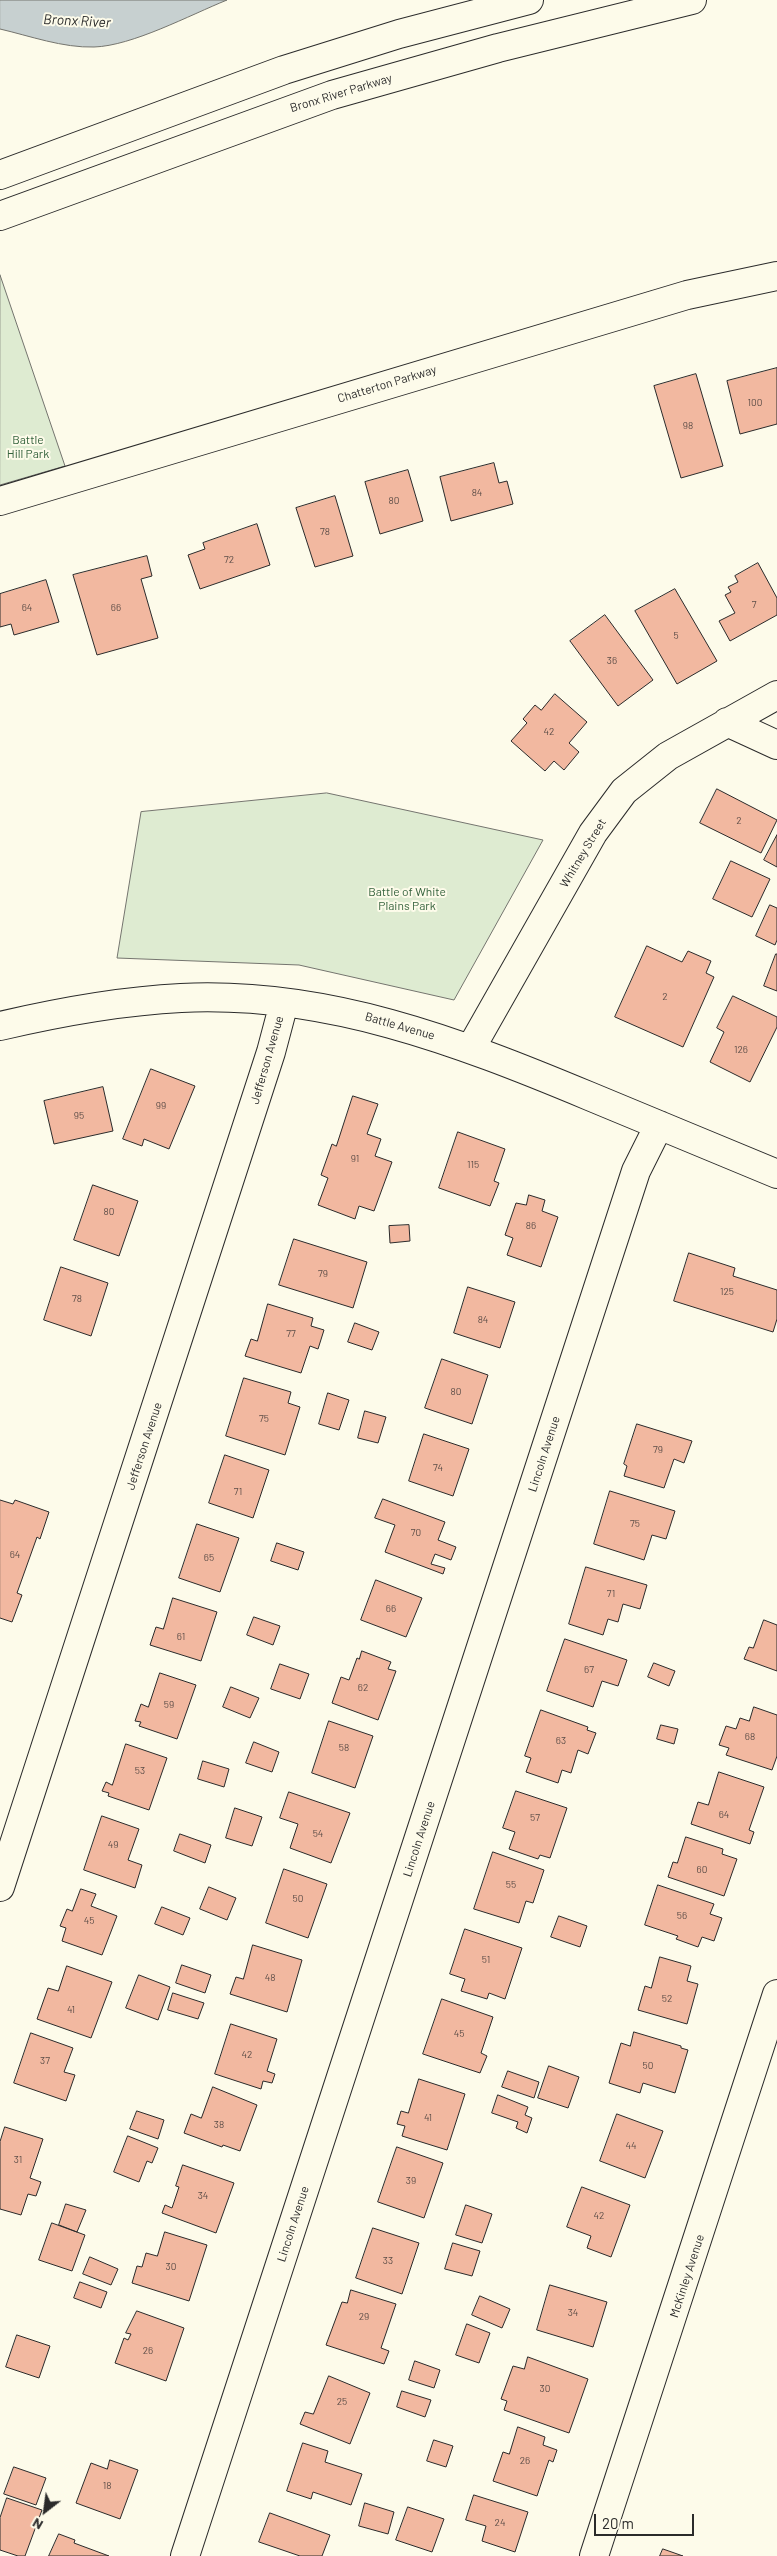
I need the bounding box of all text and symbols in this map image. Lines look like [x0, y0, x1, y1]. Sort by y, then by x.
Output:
water label: Bronx River [43, 11, 111, 31]
street label: Bronx River Parkway [288, 71, 394, 115]
street label: Chatterton Parkway [336, 362, 438, 406]
house number: 100 [748, 397, 762, 409]
house number: 98 [683, 420, 693, 432]
park label: Battle Hill Park [7, 433, 49, 461]
house number: 84 [472, 487, 482, 499]
house number: 80 [389, 495, 399, 507]
house number: 78 [320, 526, 330, 538]
house number: 72 [224, 554, 234, 566]
house number: 7 [752, 599, 756, 611]
house number: 64 [22, 602, 32, 614]
house number: 66 [111, 602, 121, 614]
house number: 5 [673, 630, 679, 642]
house number: 36 [607, 655, 617, 667]
house number: 42 [544, 726, 554, 738]
house number: 2 [736, 815, 742, 827]
street label: Whitney Street [557, 816, 609, 890]
park label: Battle of White Plains Park [368, 885, 446, 913]
house number: 2 [662, 991, 668, 1003]
street label: Battle Avenue [363, 1009, 437, 1043]
street label: Jefferson Avenue [248, 1014, 286, 1106]
house number: 126 [734, 1044, 748, 1056]
house number: 99 [156, 1100, 166, 1112]
house number: 95 [74, 1110, 84, 1122]
house number: 91 [351, 1153, 359, 1165]
house number: 115 [467, 1159, 479, 1171]
house number: 80 [104, 1206, 114, 1218]
house number: 86 [526, 1220, 536, 1232]
house number: 79 [318, 1268, 328, 1280]
house number: 125 [720, 1286, 734, 1298]
house number: 78 [72, 1293, 82, 1305]
house number: 84 [478, 1314, 488, 1326]
house number: 77 [286, 1328, 296, 1340]
house number: 80 [451, 1386, 461, 1398]
street label: Jefferson Avenue [123, 1400, 165, 1492]
house number: 75 [259, 1413, 269, 1425]
street label: Lincoln Avenue [525, 1414, 563, 1494]
house number: 79 [653, 1444, 663, 1456]
house number: 74 [433, 1462, 443, 1474]
house number: 71 [234, 1486, 242, 1498]
house number: 75 [630, 1518, 640, 1530]
house number: 70 [411, 1527, 421, 1539]
house number: 64 [10, 1549, 20, 1561]
house number: 65 [204, 1552, 214, 1564]
house number: 71 [607, 1588, 615, 1600]
house number: 66 [386, 1603, 396, 1615]
house number: 61 [177, 1631, 185, 1643]
house number: 67 [584, 1664, 594, 1676]
house number: 62 [358, 1682, 368, 1694]
house number: 59 [164, 1699, 174, 1711]
house number: 68 [745, 1731, 755, 1743]
house number: 63 [556, 1735, 566, 1747]
house number: 58 [339, 1742, 349, 1754]
house number: 53 [135, 1765, 145, 1777]
street label: Lincoln Avenue [400, 1799, 438, 1879]
house number: 64 [719, 1809, 729, 1821]
house number: 57 [530, 1812, 540, 1824]
house number: 54 [313, 1828, 323, 1840]
house number: 49 [108, 1839, 118, 1851]
house number: 60 [697, 1864, 707, 1876]
house number: 55 [506, 1879, 516, 1891]
house number: 50 [293, 1893, 303, 1905]
house number: 56 [677, 1910, 687, 1922]
house number: 45 [84, 1915, 94, 1927]
house number: 51 [482, 1954, 490, 1966]
house number: 48 [265, 1972, 275, 1984]
house number: 52 [662, 1993, 672, 2005]
house number: 41 [67, 2004, 75, 2016]
house number: 45 [454, 2028, 464, 2040]
house number: 42 [242, 2049, 252, 2061]
house number: 37 [40, 2055, 50, 2067]
house number: 50 [643, 2060, 653, 2072]
house number: 41 [424, 2112, 432, 2124]
house number: 38 [214, 2119, 224, 2131]
house number: 44 [625, 2140, 637, 2152]
house number: 31 [14, 2154, 22, 2166]
house number: 39 [406, 2175, 416, 2187]
street label: Lincoln Avenue [274, 2184, 312, 2264]
house number: 34 [198, 2190, 208, 2202]
house number: 42 [594, 2210, 604, 2222]
street label: McKinley Avenue [667, 2233, 707, 2319]
house number: 33 [383, 2255, 393, 2267]
house number: 30 [166, 2261, 176, 2273]
house number: 34 [568, 2307, 578, 2319]
house number: 29 [359, 2311, 369, 2323]
house number: 26 [143, 2345, 153, 2357]
house number: 30 [540, 2383, 550, 2395]
house number: 25 [337, 2396, 347, 2408]
house number: 26 [520, 2455, 530, 2467]
house number: 18 [103, 2480, 111, 2492]
north arrow [20, 2486, 70, 2536]
scale bar [597, 2504, 697, 2536]
text: 20 m [602, 2514, 634, 2532]
text: N [29, 2515, 46, 2534]
house number: 24 [495, 2517, 505, 2529]

